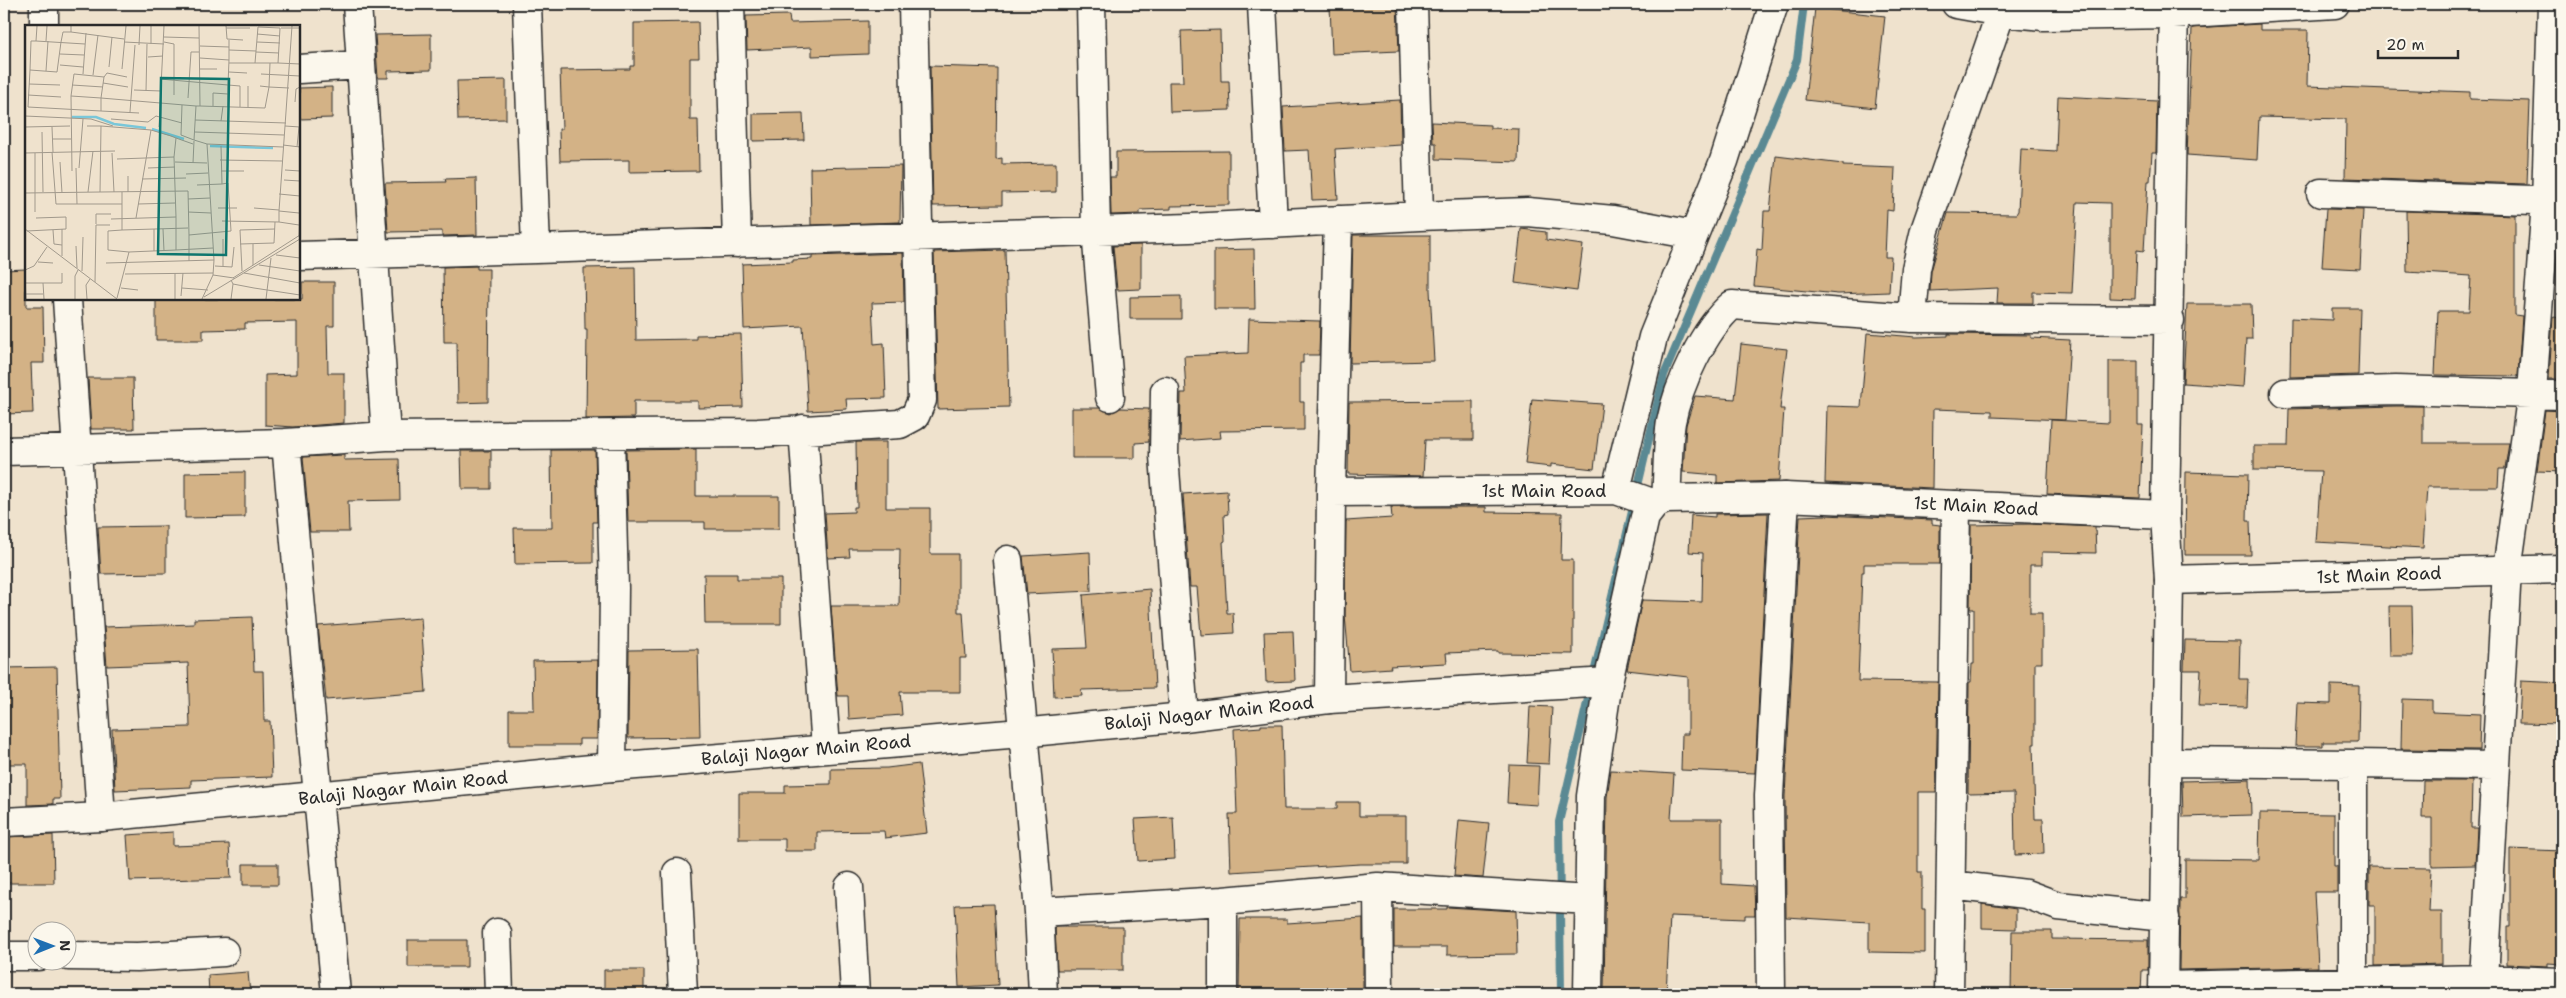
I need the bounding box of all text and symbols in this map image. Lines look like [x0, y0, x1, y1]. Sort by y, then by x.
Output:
inset map [25, 25, 300, 300]
scale bar [2378, 28, 2458, 60]
text: 20 m [2386, 35, 2425, 55]
street label: 1st Main Road [1482, 479, 1606, 503]
street label: 1st Main Road [1913, 491, 2039, 521]
street label: 1st Main Road [2316, 561, 2442, 589]
street label: Balaji Nagar Main Road [1103, 690, 1315, 736]
street label: Balaji Nagar Main Road [700, 729, 912, 771]
street label: Balaji Nagar Main Road [297, 765, 509, 811]
north arrow [28, 920, 78, 970]
text: N [56, 940, 74, 951]

